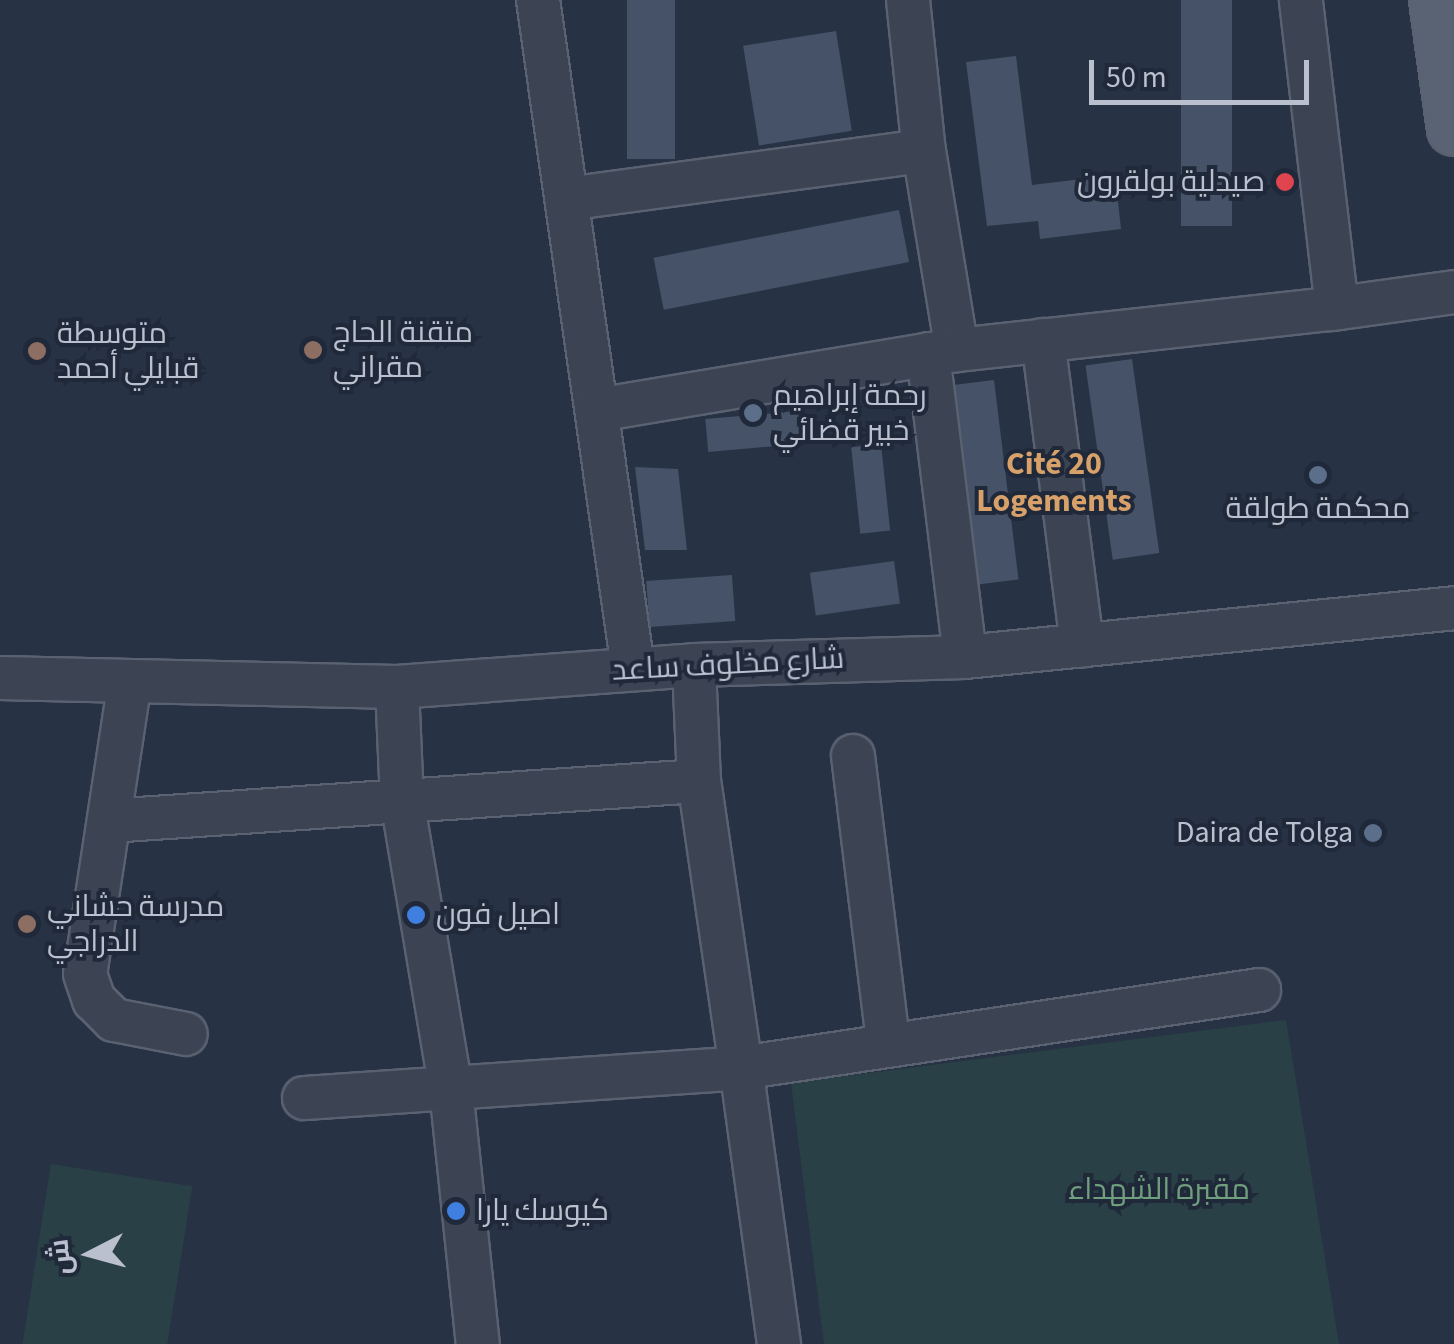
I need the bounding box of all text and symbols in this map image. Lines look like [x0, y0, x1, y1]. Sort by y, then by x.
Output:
scale bar [1094, 40, 1314, 102]
text: 50 m [1106, 56, 1167, 99]
place label: صيدلية بولقرون [1077, 164, 1265, 200]
marker: صيدلية بولقرون [1274, 171, 1296, 193]
place label: متقنة الحاج مقراني [333, 315, 473, 386]
place label: متوسطة قبايلي أحمد [57, 316, 199, 386]
marker: متقنة الحاج مقراني [302, 339, 324, 361]
marker: متوسطة قبايلي أحمد [26, 340, 48, 362]
place label: رحمة إبراهيم خبير قضائي [773, 378, 927, 448]
marker: رحمة إبراهيم خبير قضائي [742, 402, 764, 424]
district label: Cité 20 Logements [976, 446, 1132, 521]
marker: محكمة طولقة [1307, 464, 1329, 486]
place label: محكمة طولقة [1225, 491, 1411, 527]
street label: شارع مخلوف ساعد [611, 641, 845, 689]
place label: Daira de Tolga [1176, 815, 1353, 851]
marker: Daira de Tolga [1362, 822, 1384, 844]
place label: مدرسة حشاني الدراجي [47, 889, 224, 960]
place label: اصيل فون [436, 897, 560, 933]
marker: اصيل فون [405, 904, 427, 926]
marker: مدرسة حشاني الدراجي [16, 913, 38, 935]
park label: مقبرة الشهداء [1068, 1172, 1250, 1208]
place label: كيوسك يارا [476, 1193, 609, 1229]
marker: كيوسك يارا [445, 1200, 467, 1222]
north arrow [40, 1204, 140, 1304]
text: ش [38, 1237, 82, 1277]

